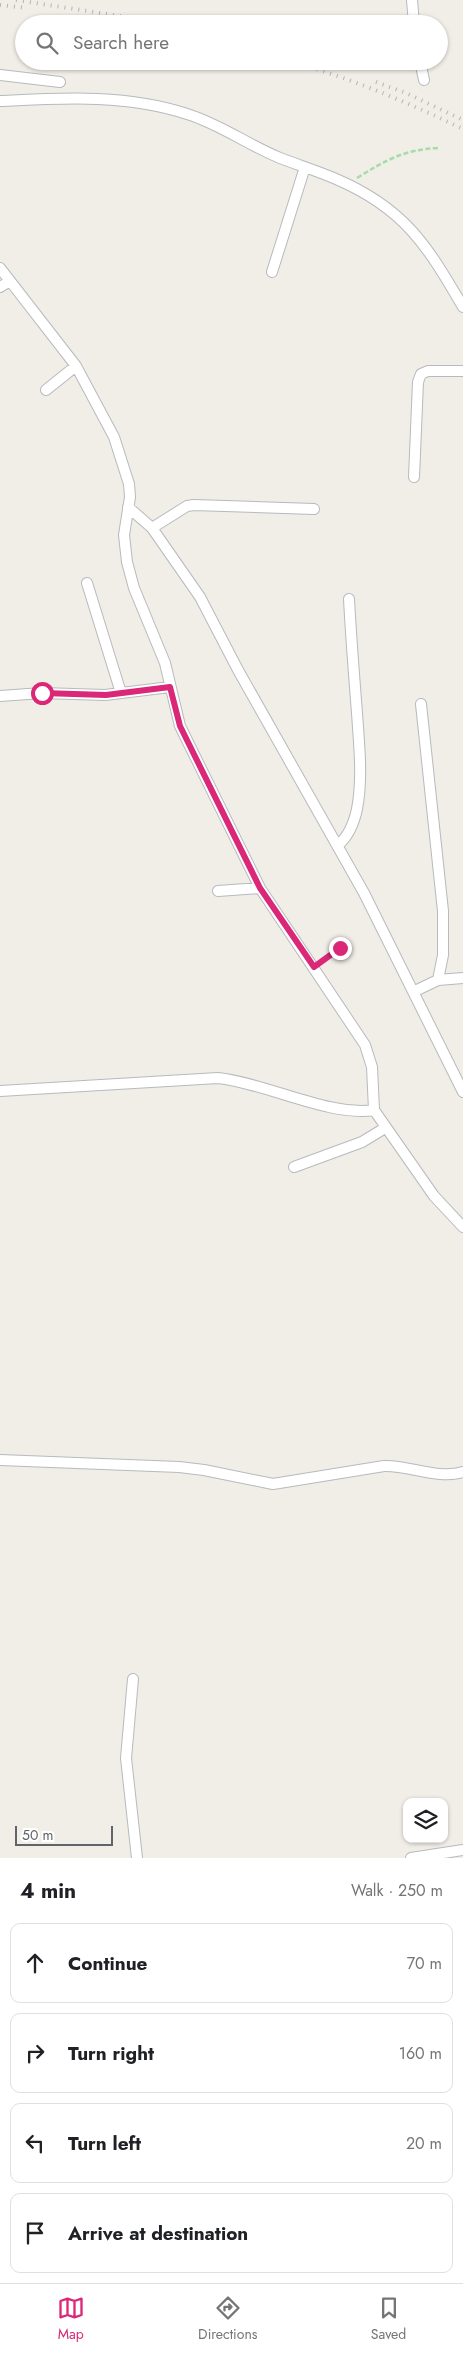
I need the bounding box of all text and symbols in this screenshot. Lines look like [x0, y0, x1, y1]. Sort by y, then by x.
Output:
search box [15, 15, 448, 70]
icon: search [33, 29, 61, 57]
text: Search here [73, 29, 169, 56]
route start [31, 682, 54, 705]
route end [329, 937, 352, 960]
map controls [403, 1798, 448, 1843]
button: layers [403, 1798, 448, 1843]
scale bar [15, 1823, 112, 1846]
text: 50 m [22, 1825, 53, 1845]
text: 4 min [20, 1876, 76, 1906]
text: Walk · 250 m [351, 1879, 443, 1902]
icon: ahead [21, 1949, 49, 1977]
text: Continue [68, 1950, 147, 1977]
text: 70 m [407, 1952, 442, 1975]
icon: right [21, 2039, 49, 2067]
text: Turn right [68, 2040, 154, 2067]
text: 160 m [399, 2042, 442, 2065]
icon: left [21, 2129, 49, 2157]
text: Turn left [68, 2130, 141, 2157]
text: 20 m [406, 2132, 442, 2155]
icon: arrive [21, 2219, 49, 2247]
text: Arrive at destination [68, 2220, 248, 2247]
tab: Map [57, 2294, 85, 2344]
tab: Directions [198, 2294, 257, 2344]
tab: Saved [371, 2294, 406, 2344]

